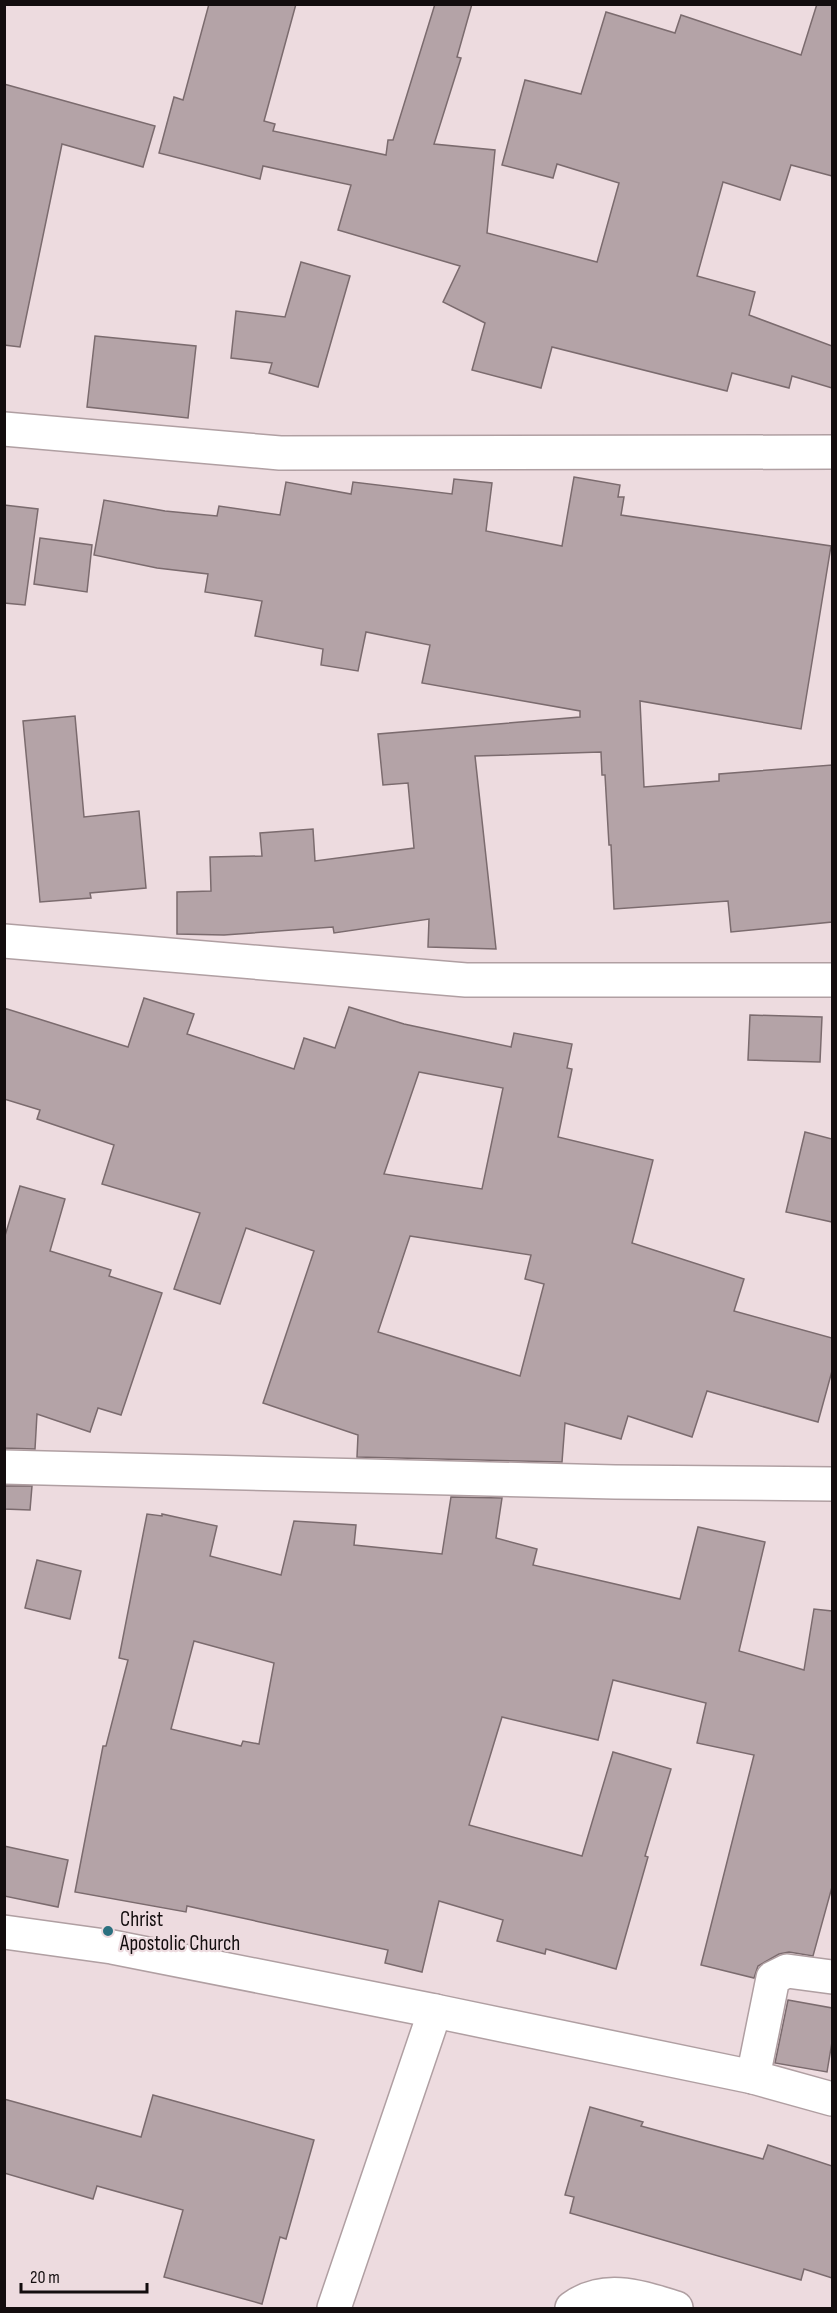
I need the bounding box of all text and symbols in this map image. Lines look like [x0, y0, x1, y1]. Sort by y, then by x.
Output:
place label: Christ Apostolic Church [119, 1907, 240, 1956]
marker: Christ Apostolic Church [101, 1924, 115, 1938]
scale bar [21, 2256, 147, 2294]
text: 20 m [30, 2267, 60, 2288]

